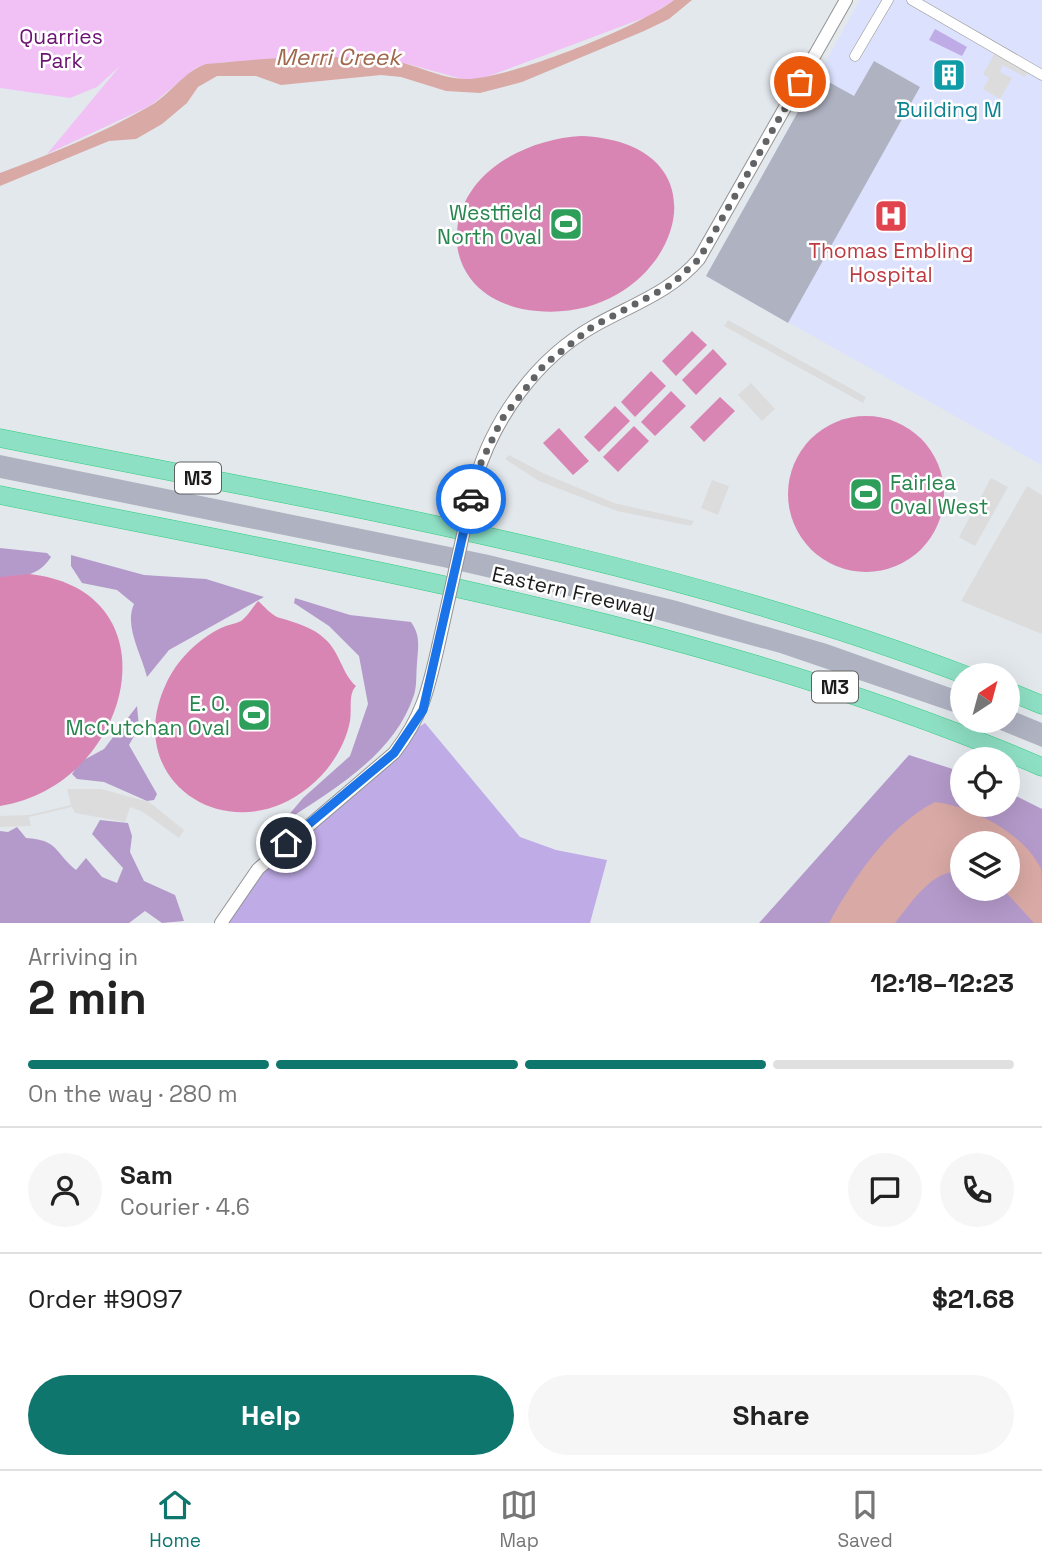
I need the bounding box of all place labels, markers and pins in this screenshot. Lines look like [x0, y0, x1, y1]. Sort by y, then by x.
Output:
pin [770, 52, 830, 112]
building icon: Building M [930, 56, 968, 94]
place label: Building M [896, 96, 1002, 123]
hospital icon: Thomas Embling Hospital [872, 197, 910, 235]
place label: Westfield North Oval [437, 199, 542, 250]
sports icon: Westfield North Oval [547, 205, 585, 243]
place label: Thomas Embling Hospital [809, 237, 973, 288]
place label: Fairlea Oval West [890, 469, 989, 520]
sports icon: Fairlea Oval West [847, 475, 885, 513]
place label: E. O. McCutchan Oval [66, 690, 230, 741]
sports icon: E. O. McCutchan Oval [235, 696, 273, 734]
pin [256, 813, 316, 873]

